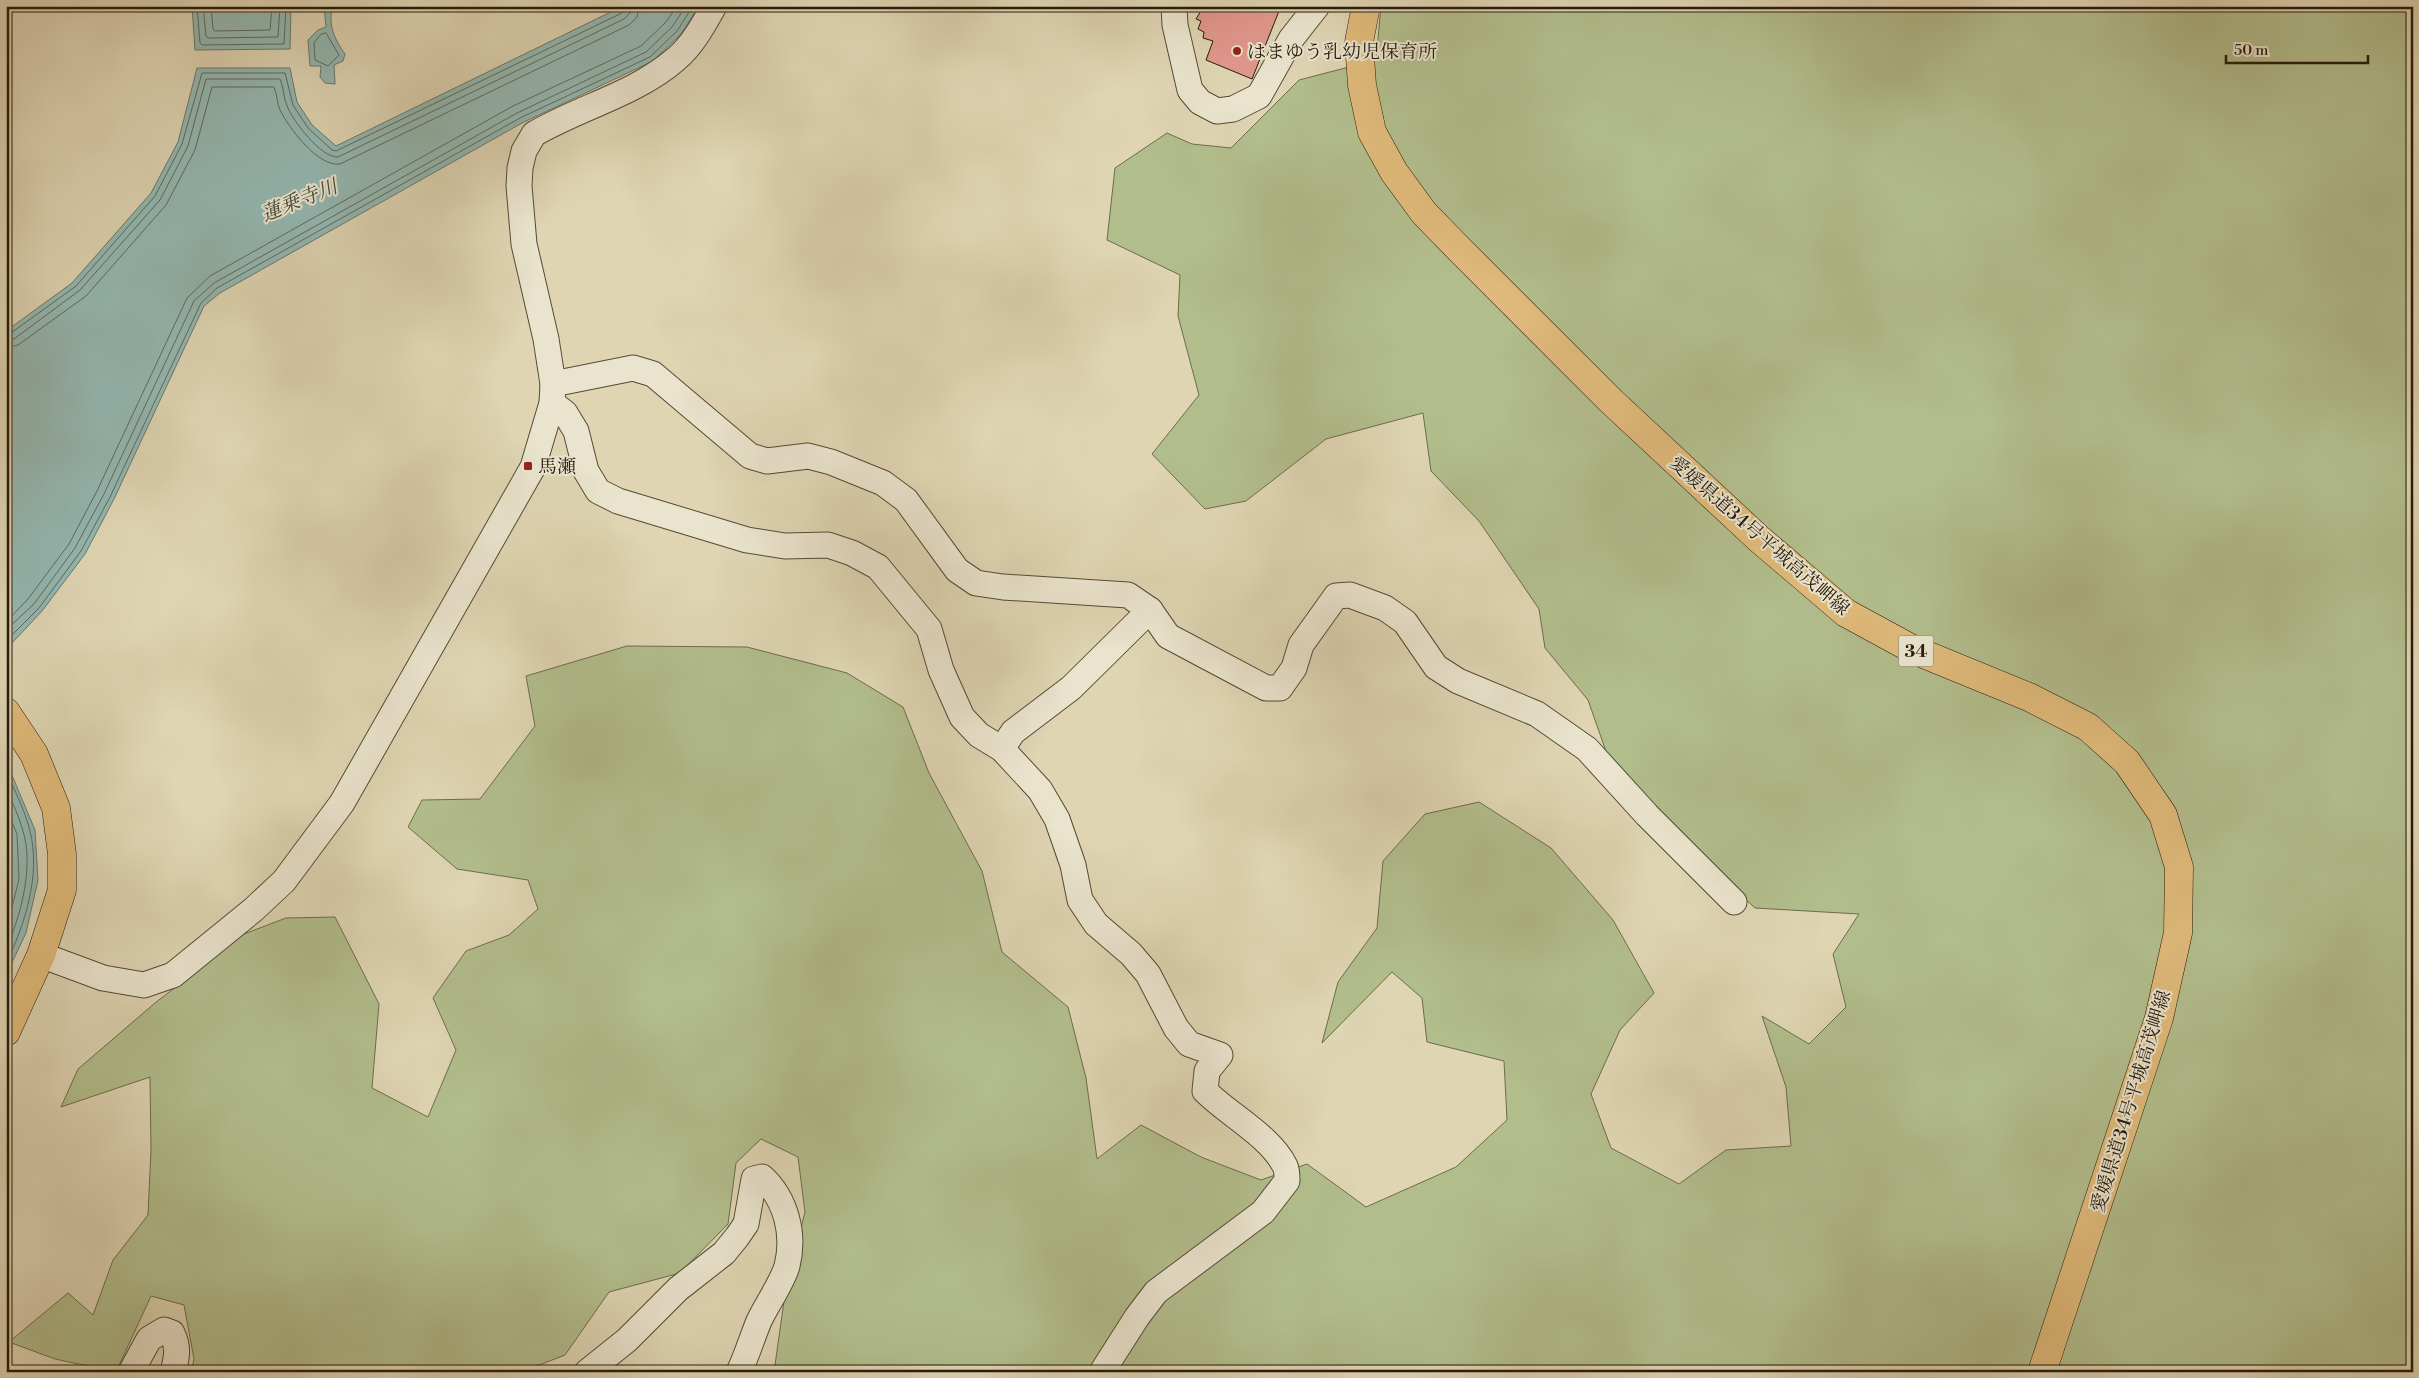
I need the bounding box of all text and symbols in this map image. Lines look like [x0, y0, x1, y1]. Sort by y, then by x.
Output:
scale bar [2226, 32, 2369, 64]
place label: はまゆう乳幼児保育所 [1247, 40, 1437, 64]
text: 50 m [2234, 41, 2268, 60]
marker: はまゆう乳幼児保育所 [1231, 45, 1243, 57]
water label: 蓮乗寺川 [258, 174, 343, 228]
street label: 愛媛県道34号平城高茂岬線 [1664, 451, 1854, 621]
place label: 馬瀬 [538, 455, 576, 479]
marker: 馬瀬 [522, 460, 534, 472]
road number: 34 [1898, 636, 1934, 666]
street label: 愛媛県道34号平城高茂岬線 [2086, 987, 2176, 1215]

